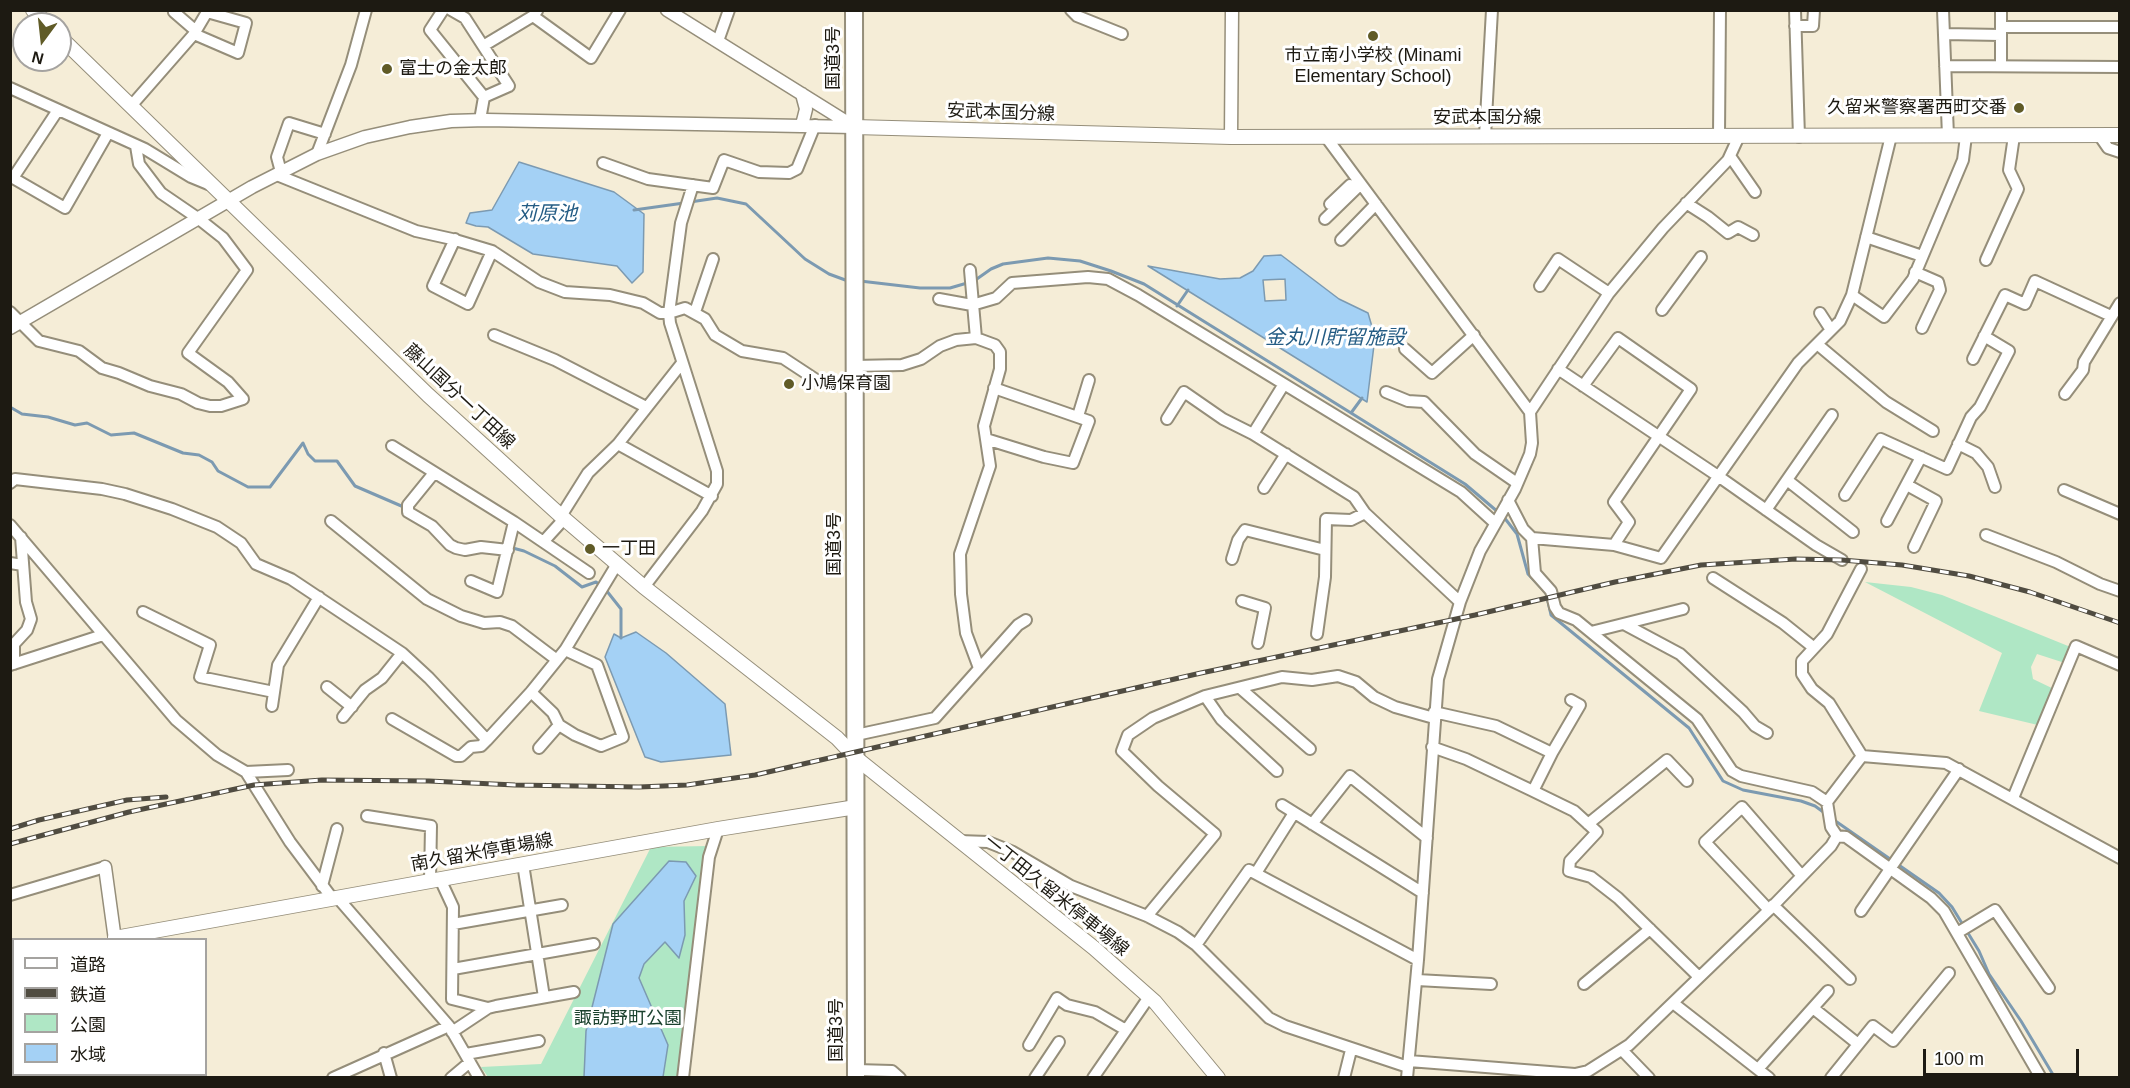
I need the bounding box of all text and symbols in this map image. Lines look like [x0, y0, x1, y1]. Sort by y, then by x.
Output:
north arrow [12, 12, 72, 72]
street label: 国道3号 [823, 26, 845, 90]
marker: 市立南小学校 (Minami Elementary School) [1366, 29, 1380, 43]
place label: 市立南小学校 (Minami Elementary School) [1284, 45, 1462, 88]
text: N [30, 48, 46, 68]
place label: 富士の金太郎 [399, 58, 507, 80]
marker: 富士の金太郎 [380, 62, 394, 76]
place label: 久留米警察署西町交番 [1827, 97, 2007, 119]
street label: 安武本国分線 [947, 100, 1055, 126]
marker: 久留米警察署西町交番 [2012, 101, 2026, 115]
street label: 安武本国分線 [1433, 107, 1541, 129]
water label: 苅原池 [517, 202, 577, 226]
water label: 金丸川貯留施設 [1265, 326, 1405, 350]
street label: 藤山国分一丁田線 [399, 340, 519, 454]
place label: 小鳩保育園 [801, 373, 891, 395]
marker: 小鳩保育園 [782, 377, 796, 391]
street label: 国道3号 [824, 512, 846, 576]
place label: 一丁田 [602, 538, 656, 560]
marker: 一丁田 [583, 542, 597, 556]
street label: 南久留米停車場線 [409, 830, 555, 876]
street label: 一丁田久留米停車場線 [979, 831, 1133, 961]
legend [12, 938, 207, 1076]
text: 道路 [70, 955, 106, 975]
text: 鉄道 [70, 985, 106, 1005]
street label: 国道3号 [826, 998, 848, 1062]
park label: 諏訪野町公園 [574, 1008, 682, 1030]
text: 公園 [70, 1015, 106, 1035]
scale bar [1926, 1037, 2082, 1075]
text: 水域 [70, 1045, 106, 1065]
text: 100 m [1934, 1049, 1984, 1069]

